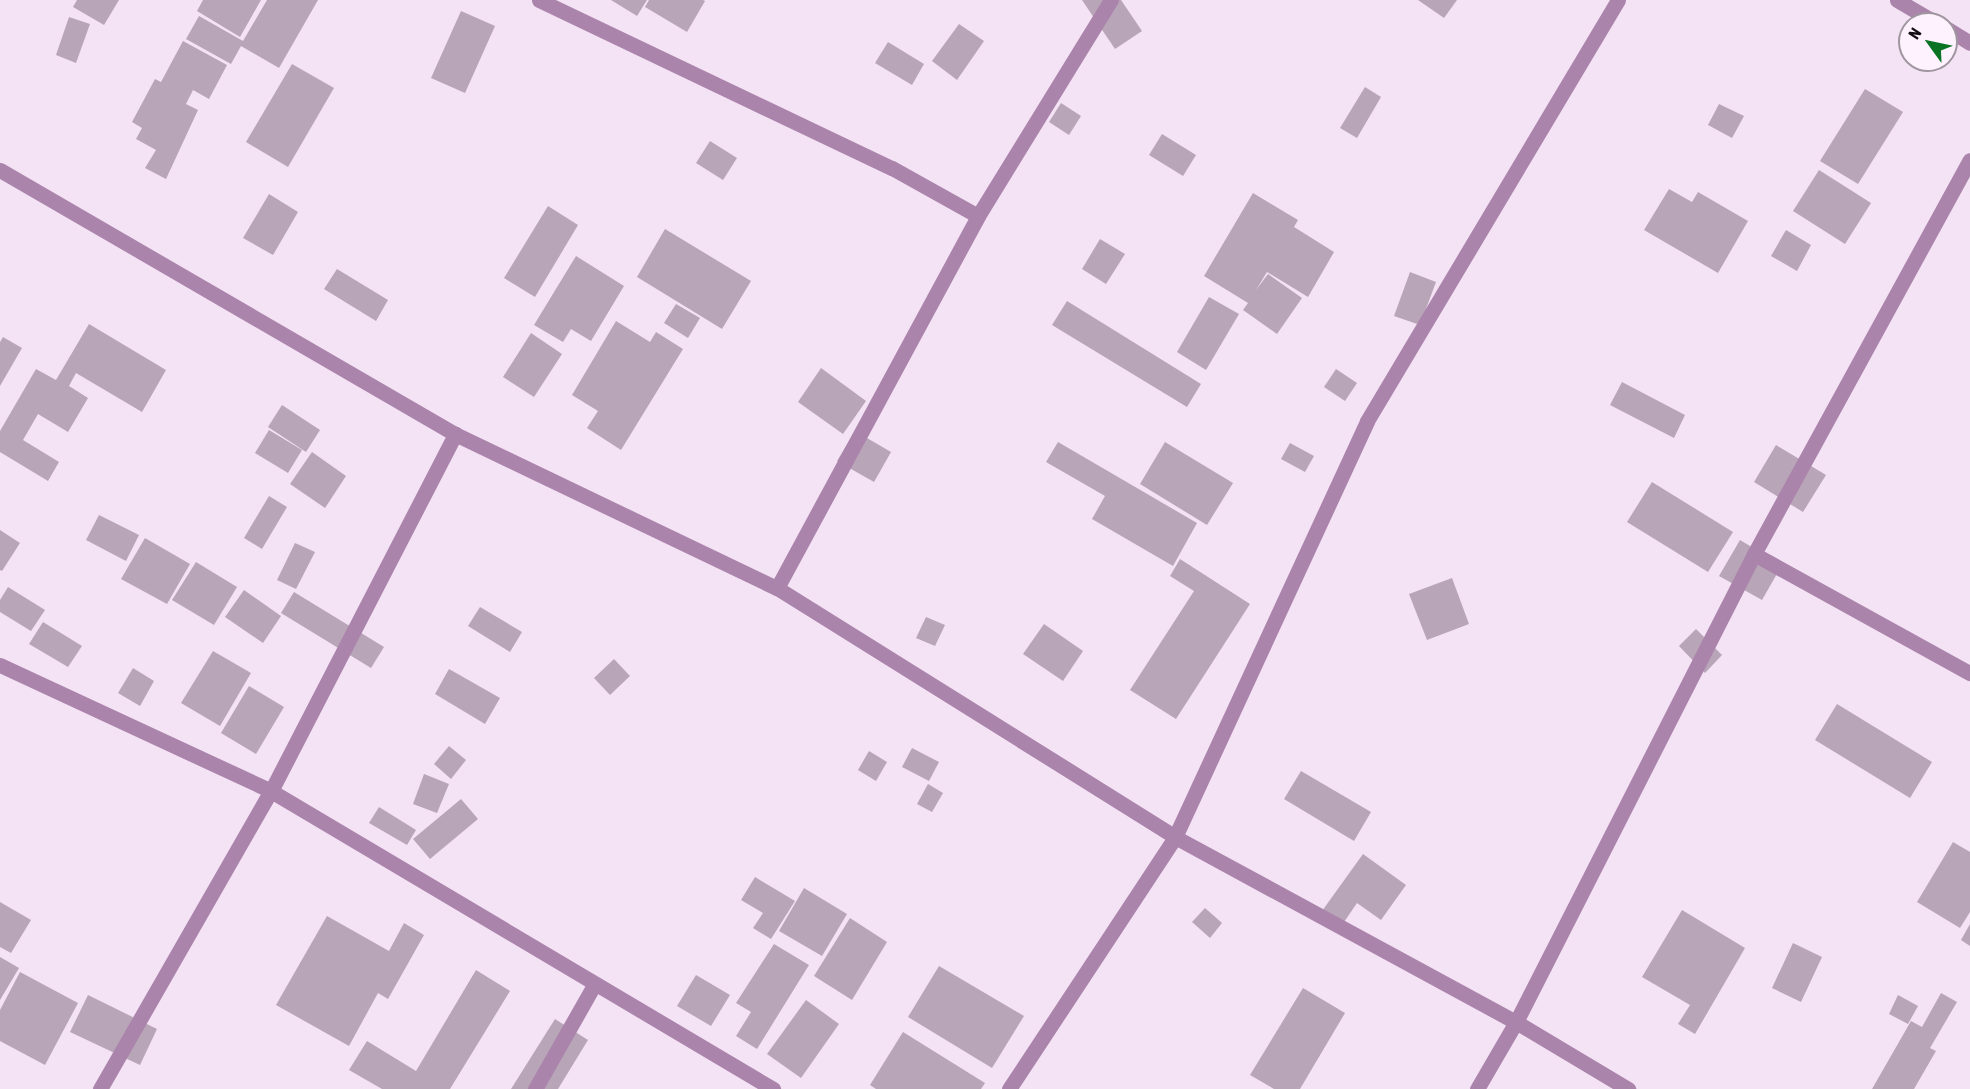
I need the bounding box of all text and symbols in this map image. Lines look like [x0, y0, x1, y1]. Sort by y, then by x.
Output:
north arrow [1898, 12, 1958, 72]
text: N [1904, 24, 1925, 42]

